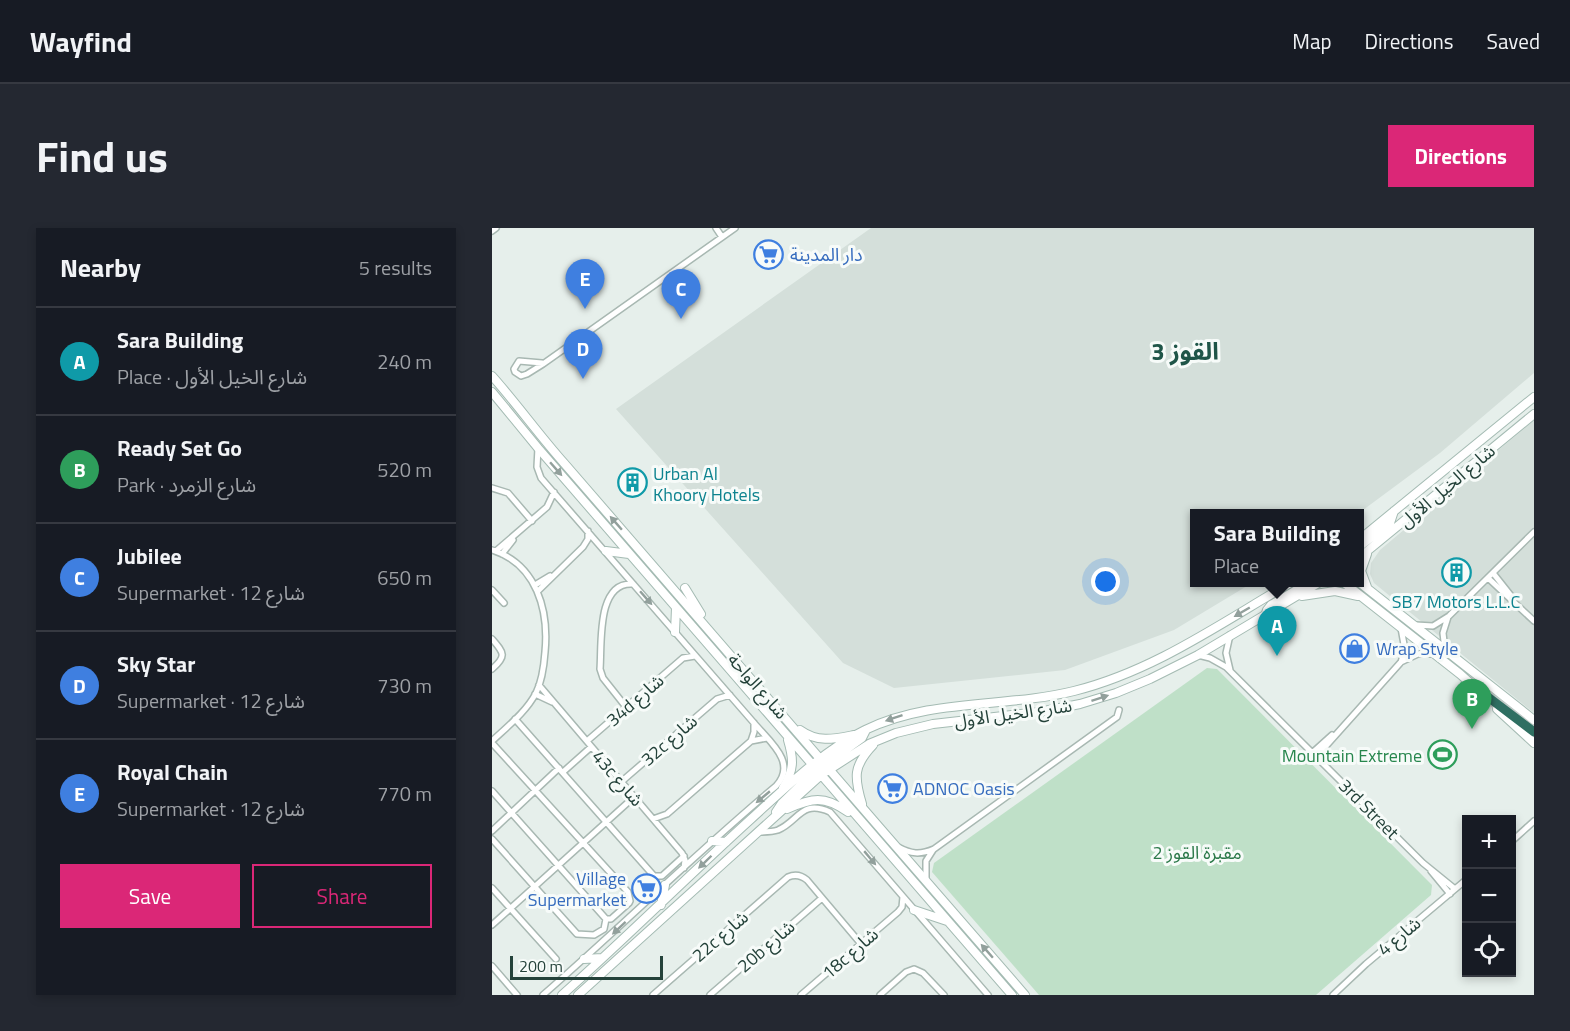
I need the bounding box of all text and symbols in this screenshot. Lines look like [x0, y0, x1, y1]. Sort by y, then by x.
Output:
text: Wayfind [30, 20, 132, 63]
text: Map [1292, 25, 1332, 57]
text: Directions [1365, 25, 1454, 57]
text: Saved [1487, 25, 1540, 57]
text: Find us [36, 124, 168, 188]
button: Directions [1388, 125, 1534, 187]
supermarket icon: دار المدينة [753, 238, 785, 270]
place label: دار المدينة [790, 241, 863, 268]
text: Nearby [60, 248, 141, 287]
text: 5 results [359, 252, 432, 283]
pin: E [566, 260, 604, 309]
pin: C [662, 270, 700, 319]
text: Sara Building [117, 323, 243, 357]
pin: D [564, 330, 602, 379]
district label: القوز 3 [1151, 333, 1219, 369]
text: A [73, 346, 86, 377]
text: 240 m [377, 346, 432, 377]
text: Place · شارع الخيل الأول [117, 361, 307, 392]
text: Ready Set Go [117, 431, 242, 465]
street label: شارع الخيل الأول [1393, 438, 1502, 535]
text: B [73, 454, 86, 485]
text: 520 m [377, 454, 432, 485]
place label: Urban Al Khoory Hotels [653, 460, 760, 508]
one-way arrow [549, 461, 562, 476]
building icon: Urban Al Khoory Hotels [616, 467, 648, 499]
text: Park · شارع الزمرد [117, 469, 256, 500]
popup [1190, 509, 1364, 587]
one-way arrow [610, 516, 623, 531]
text: Sara Building [1214, 516, 1340, 550]
text: Jubilee [117, 539, 182, 573]
text: Place [1214, 550, 1259, 581]
building icon: SB7 Motors L.L.C [1440, 556, 1472, 588]
text: C [74, 562, 85, 593]
text: 650 m [377, 562, 432, 593]
your location [1091, 567, 1120, 596]
text: Supermarket · شارع 12 [117, 577, 305, 608]
place label: SB7 Motors L.L.C [1392, 588, 1520, 615]
one-way arrow [639, 590, 652, 605]
one-way arrow [1233, 606, 1250, 616]
pin: A [1258, 606, 1296, 656]
shop icon: Wrap Style [1339, 632, 1371, 664]
place label: Wrap Style [1376, 635, 1458, 662]
text: Sky Star [117, 647, 195, 681]
street label: شارع الواحة [721, 647, 794, 726]
street label: 34d شارع [600, 667, 670, 733]
text: D [73, 670, 86, 701]
text: 730 m [377, 670, 432, 701]
pin: B [1452, 680, 1492, 729]
text: Supermarket · شارع 12 [117, 685, 305, 716]
street label: شارع الخيل الأول [952, 691, 1074, 736]
one-way arrow [1091, 693, 1109, 702]
street label: 32c شارع [635, 708, 704, 773]
one-way arrow [885, 714, 903, 724]
sports icon: Mountain Extreme [1427, 739, 1459, 771]
place label: Mountain Extreme [1282, 742, 1422, 769]
street label: 43c شارع [585, 744, 650, 813]
text: Royal Chain [117, 755, 228, 789]
supermarket icon: ADNOC Oasis [876, 772, 908, 804]
street label: 3rd Street [1333, 773, 1406, 846]
place label: ADNOC Oasis [913, 775, 1015, 802]
text: E [74, 778, 85, 809]
text: 770 m [377, 778, 432, 809]
one-way arrow [755, 790, 771, 803]
text: Supermarket · شارع 12 [117, 793, 305, 824]
map controls [1462, 815, 1516, 977]
button: + [1462, 815, 1516, 869]
park label: مقبرة القوز 2 [1152, 839, 1242, 866]
one-way arrow [863, 850, 876, 865]
one-way arrow [699, 855, 713, 869]
button: Save [60, 864, 240, 928]
button: Share [252, 864, 432, 928]
place label: Village Supermarket [528, 865, 627, 913]
button: − [1462, 869, 1516, 923]
supermarket icon: Village Supermarket [631, 872, 663, 904]
street label: 22c شارع [686, 904, 755, 969]
street label: شارع 4 [1372, 910, 1427, 963]
street label: 20b شارع [731, 913, 801, 979]
one-way arrow [612, 921, 627, 934]
street label: 18c شارع [816, 921, 885, 986]
button: locate [1462, 923, 1516, 977]
one-way arrow [981, 944, 994, 959]
scale bar [510, 953, 663, 980]
text: 200 m [519, 954, 563, 978]

